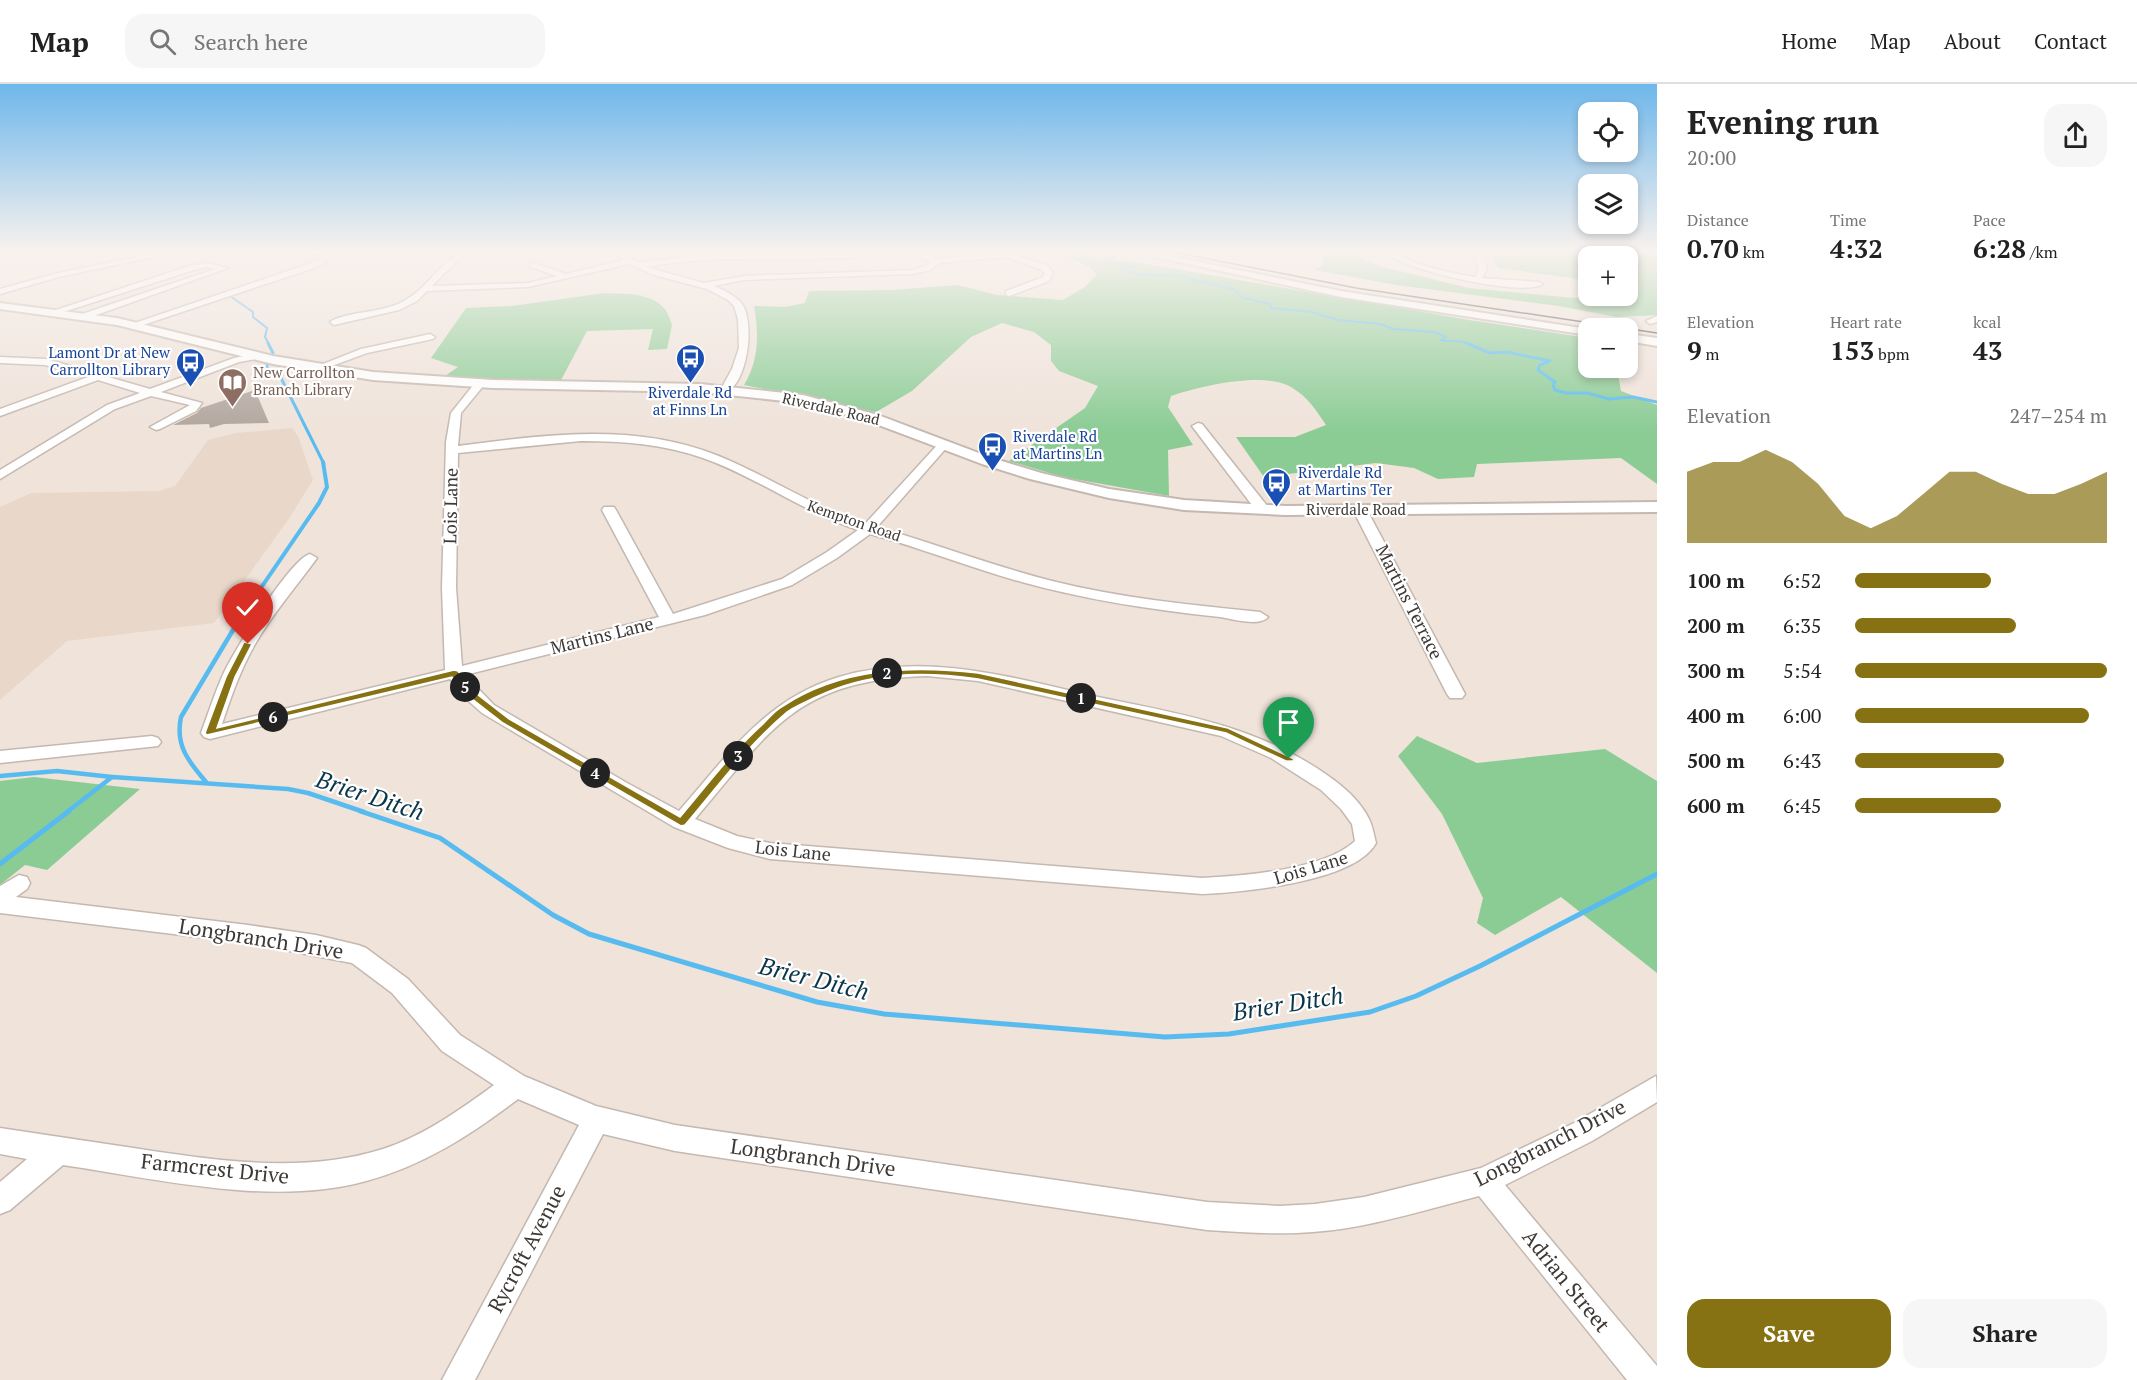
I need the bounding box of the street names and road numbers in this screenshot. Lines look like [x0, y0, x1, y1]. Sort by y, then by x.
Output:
street label: Riverdale Road [780, 387, 882, 429]
street label: Lois Lane [437, 468, 463, 544]
street label: Kempton Road [805, 495, 904, 545]
street label: Riverdale Road [1306, 499, 1406, 519]
street label: Martins Terrace [1371, 540, 1449, 663]
street label: Martins Lane [548, 611, 656, 659]
street label: Lois Lane [754, 834, 832, 866]
street label: Lois Lane [1271, 844, 1351, 890]
street label: Longbranch Drive [177, 911, 346, 965]
street label: Longbranch Drive [1469, 1092, 1630, 1192]
street label: Longbranch Drive [729, 1132, 898, 1182]
street label: Farmcrest Drive [140, 1146, 291, 1190]
street label: Rycroft Avenue [481, 1180, 571, 1317]
street label: Adrian Street [1517, 1223, 1617, 1338]

